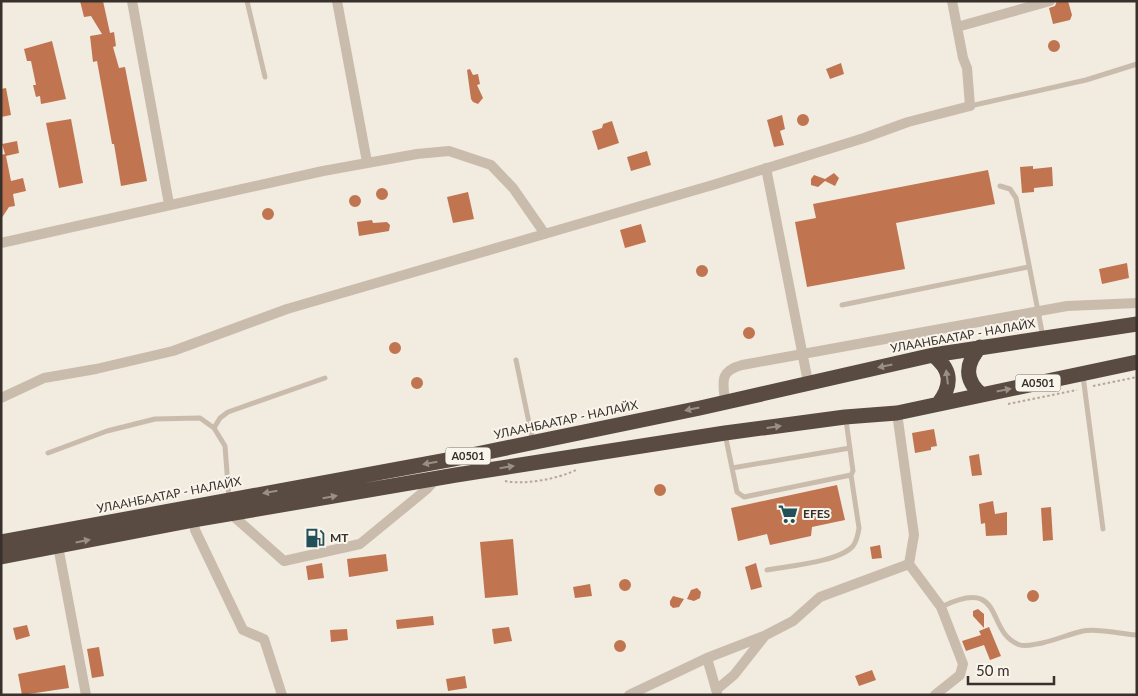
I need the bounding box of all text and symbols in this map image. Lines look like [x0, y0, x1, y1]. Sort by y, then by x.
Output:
street label: УЛААНБААТАР - НАЛАЙХ [889, 315, 1037, 356]
one-way arrow [877, 362, 893, 370]
one-way arrow [943, 369, 951, 385]
road number: A0501 [1016, 374, 1060, 392]
one-way arrow [997, 386, 1013, 394]
street label: УЛААНБААТАР - НАЛАЙХ [493, 397, 639, 442]
one-way arrow [685, 405, 700, 413]
one-way arrow [766, 423, 782, 431]
road number: A0501 [446, 448, 490, 464]
one-way arrow [422, 460, 438, 468]
one-way arrow [499, 463, 515, 471]
street label: УЛААНБААТАР - НАЛАЙХ [95, 473, 243, 516]
one-way arrow [262, 488, 278, 496]
one-way arrow [322, 493, 338, 501]
supermarket icon: EFES [777, 503, 799, 525]
place label: EFES [803, 506, 831, 521]
fuel station icon: MT [304, 527, 326, 549]
place label: MT [330, 530, 349, 545]
one-way arrow [76, 537, 91, 545]
scale bar [968, 654, 1054, 686]
text: 50 m [976, 661, 1010, 679]

